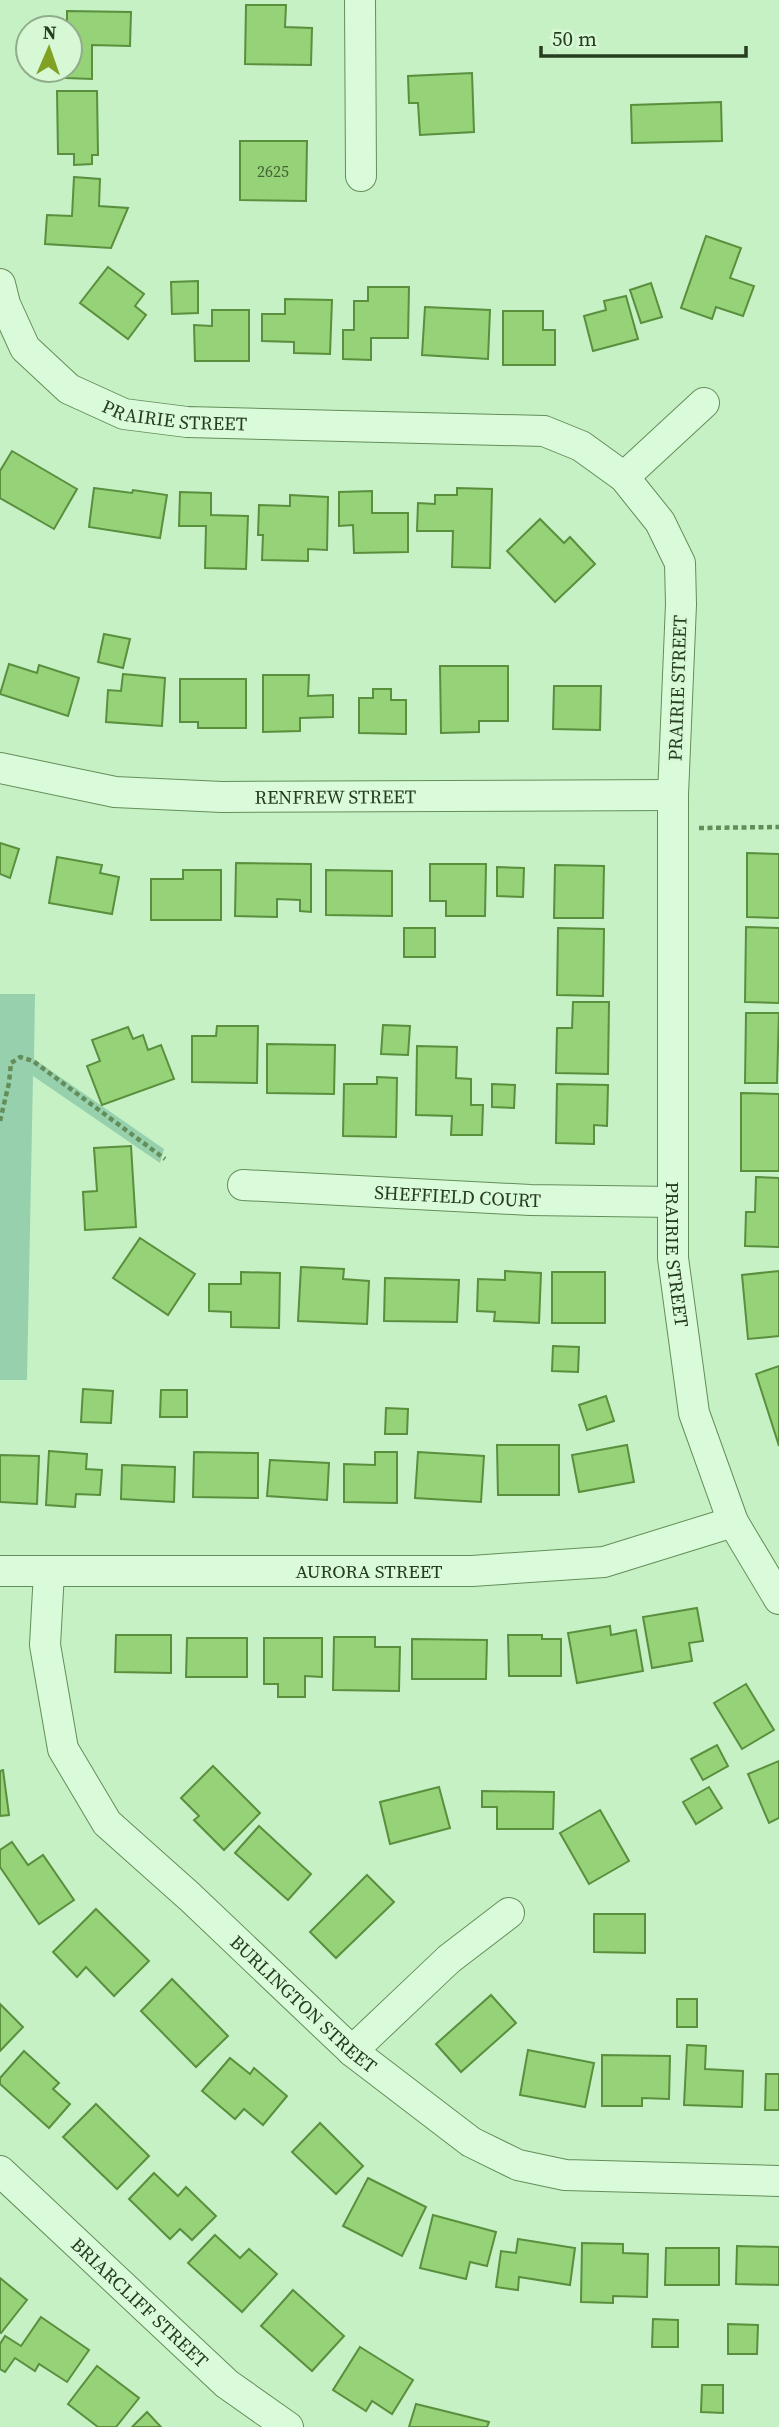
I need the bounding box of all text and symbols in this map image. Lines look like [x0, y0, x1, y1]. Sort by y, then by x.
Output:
north arrow [14, 14, 84, 84]
scale bar [541, 14, 746, 58]
text: N [42, 19, 57, 45]
text: 50 m [552, 24, 597, 53]
house number: 2625 [257, 160, 289, 182]
street label: PRAIRIE STREET [98, 393, 248, 437]
street label: PRAIRIE STREET [661, 614, 693, 761]
street label: RENFREW STREET [254, 783, 417, 810]
street label: SHEFFIELD COURT [374, 1179, 542, 1213]
street label: PRAIRIE STREET [660, 1181, 695, 1329]
street label: AURORA STREET [295, 1558, 443, 1584]
street label: BURLINGTON STREET [225, 1929, 383, 2079]
street label: BRIARCLIFF STREET [66, 2231, 215, 2374]

